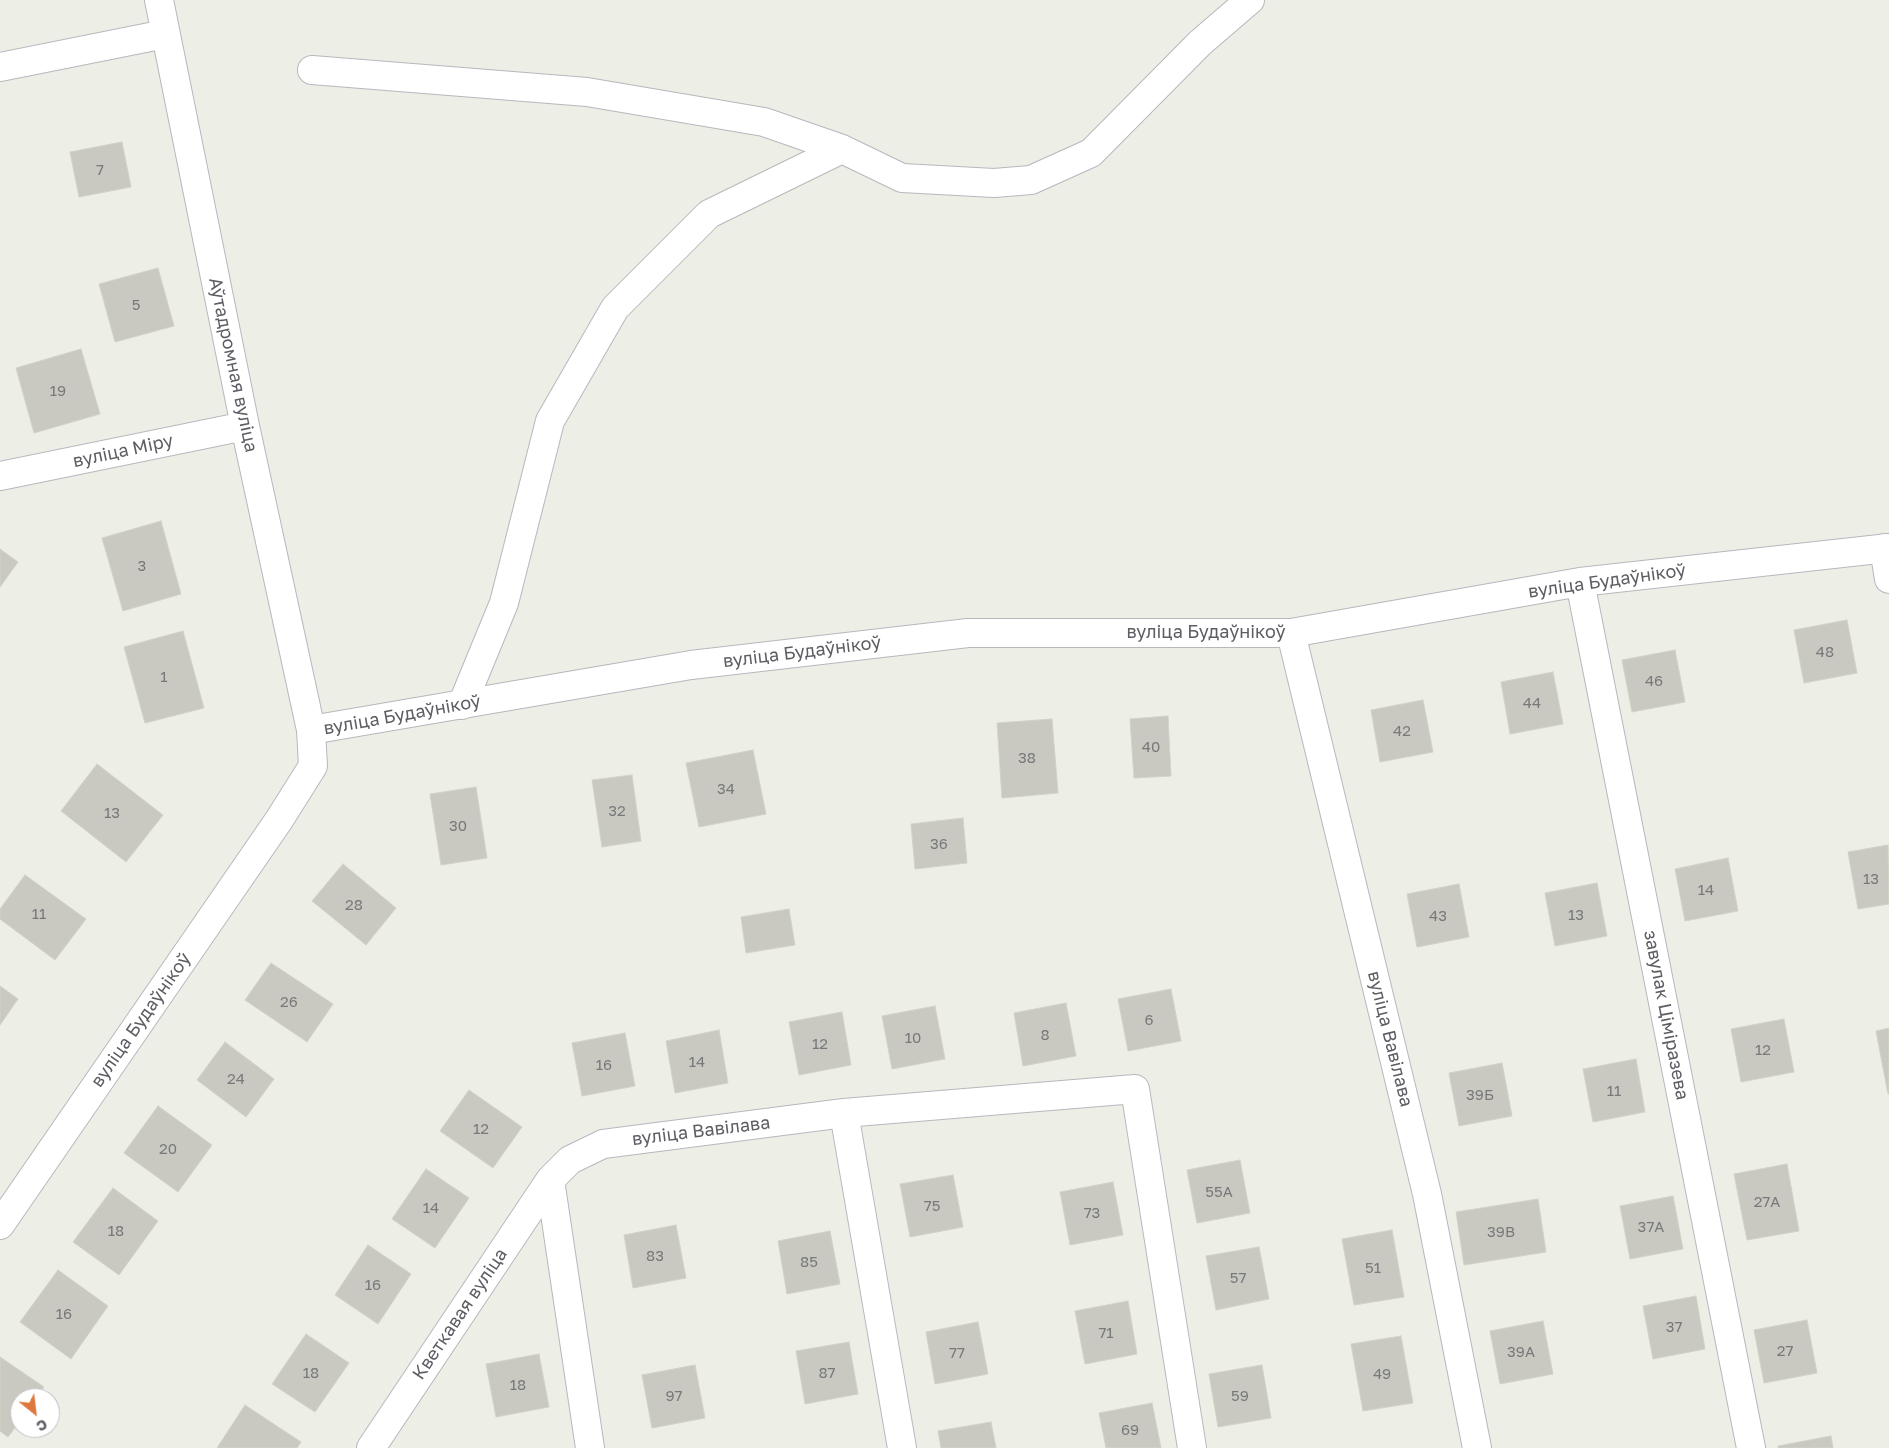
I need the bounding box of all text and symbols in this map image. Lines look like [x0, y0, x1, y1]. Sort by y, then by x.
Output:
house number: 7 [96, 161, 104, 179]
street label: Аўтадромная вуліца [204, 276, 262, 454]
house number: 5 [132, 296, 140, 314]
house number: 19 [50, 382, 66, 400]
street label: вуліца Міру [71, 430, 175, 472]
house number: 3 [138, 557, 146, 575]
street label: вуліца Будаўнікоў [1527, 559, 1687, 603]
street label: вуліца Будаўнікоў [1126, 621, 1286, 643]
street label: вуліца Будаўнікоў [722, 632, 882, 672]
house number: 48 [1816, 643, 1834, 661]
house number: 1 [160, 668, 168, 686]
house number: 46 [1645, 672, 1663, 690]
street label: вуліца Будаўнікоў [322, 691, 482, 739]
house number: 44 [1523, 694, 1541, 712]
house number: 42 [1393, 722, 1411, 740]
house number: 40 [1142, 738, 1160, 756]
house number: 38 [1018, 749, 1036, 767]
house number: 34 [717, 780, 735, 798]
house number: 32 [608, 802, 626, 820]
house number: 13 [104, 804, 120, 822]
house number: 30 [449, 817, 467, 835]
house number: 36 [930, 835, 948, 853]
house number: 13 [1863, 870, 1879, 888]
house number: 14 [1698, 881, 1714, 899]
house number: 28 [345, 896, 363, 914]
house number: 11 [32, 905, 46, 923]
house number: 13 [1568, 906, 1584, 924]
house number: 43 [1429, 907, 1447, 925]
street label: завулак Ціміразева [1639, 928, 1693, 1102]
street label: вуліца Будаўнікоў [87, 949, 195, 1091]
street label: вуліца Вавілава [1363, 969, 1417, 1109]
house number: 26 [280, 993, 298, 1011]
house number: 6 [1144, 1011, 1154, 1029]
house number: 8 [1040, 1026, 1050, 1044]
house number: 10 [905, 1029, 921, 1047]
house number: 12 [812, 1035, 828, 1053]
house number: 12 [1755, 1041, 1771, 1059]
house number: 14 [689, 1053, 705, 1071]
house number: 16 [596, 1056, 612, 1074]
house number: 24 [227, 1070, 245, 1088]
house number: 11 [1607, 1082, 1621, 1100]
house number: 39Б [1466, 1086, 1494, 1104]
street label: вуліца Вавілава [631, 1112, 771, 1150]
house number: 12 [473, 1120, 489, 1138]
house number: 20 [159, 1140, 177, 1158]
house number: 55А [1205, 1183, 1233, 1201]
house number: 27А [1754, 1193, 1780, 1211]
house number: 75 [924, 1197, 940, 1215]
house number: 14 [423, 1199, 439, 1217]
house number: 73 [1084, 1204, 1100, 1222]
house number: 37А [1638, 1218, 1664, 1236]
house number: 18 [108, 1222, 124, 1240]
house number: 39В [1487, 1223, 1515, 1241]
street label: Кветкавая вуліца [408, 1244, 512, 1384]
house number: 83 [646, 1247, 664, 1265]
house number: 85 [800, 1253, 818, 1271]
house number: 51 [1365, 1259, 1381, 1277]
house number: 57 [1230, 1269, 1246, 1287]
house number: 16 [365, 1276, 381, 1294]
house number: 16 [56, 1305, 72, 1323]
house number: 37 [1666, 1318, 1682, 1336]
house number: 71 [1098, 1324, 1114, 1342]
house number: 27 [1777, 1342, 1793, 1360]
house number: 39А [1507, 1343, 1535, 1361]
house number: 77 [949, 1344, 965, 1362]
house number: 18 [303, 1364, 319, 1382]
house number: 87 [818, 1364, 836, 1382]
house number: 49 [1373, 1365, 1391, 1383]
house number: 18 [510, 1376, 526, 1394]
house number: 97 [665, 1387, 683, 1405]
house number: 59 [1231, 1387, 1249, 1405]
north arrow [10, 1388, 60, 1438]
text: С [34, 1416, 51, 1436]
house number: 69 [1121, 1421, 1139, 1439]

